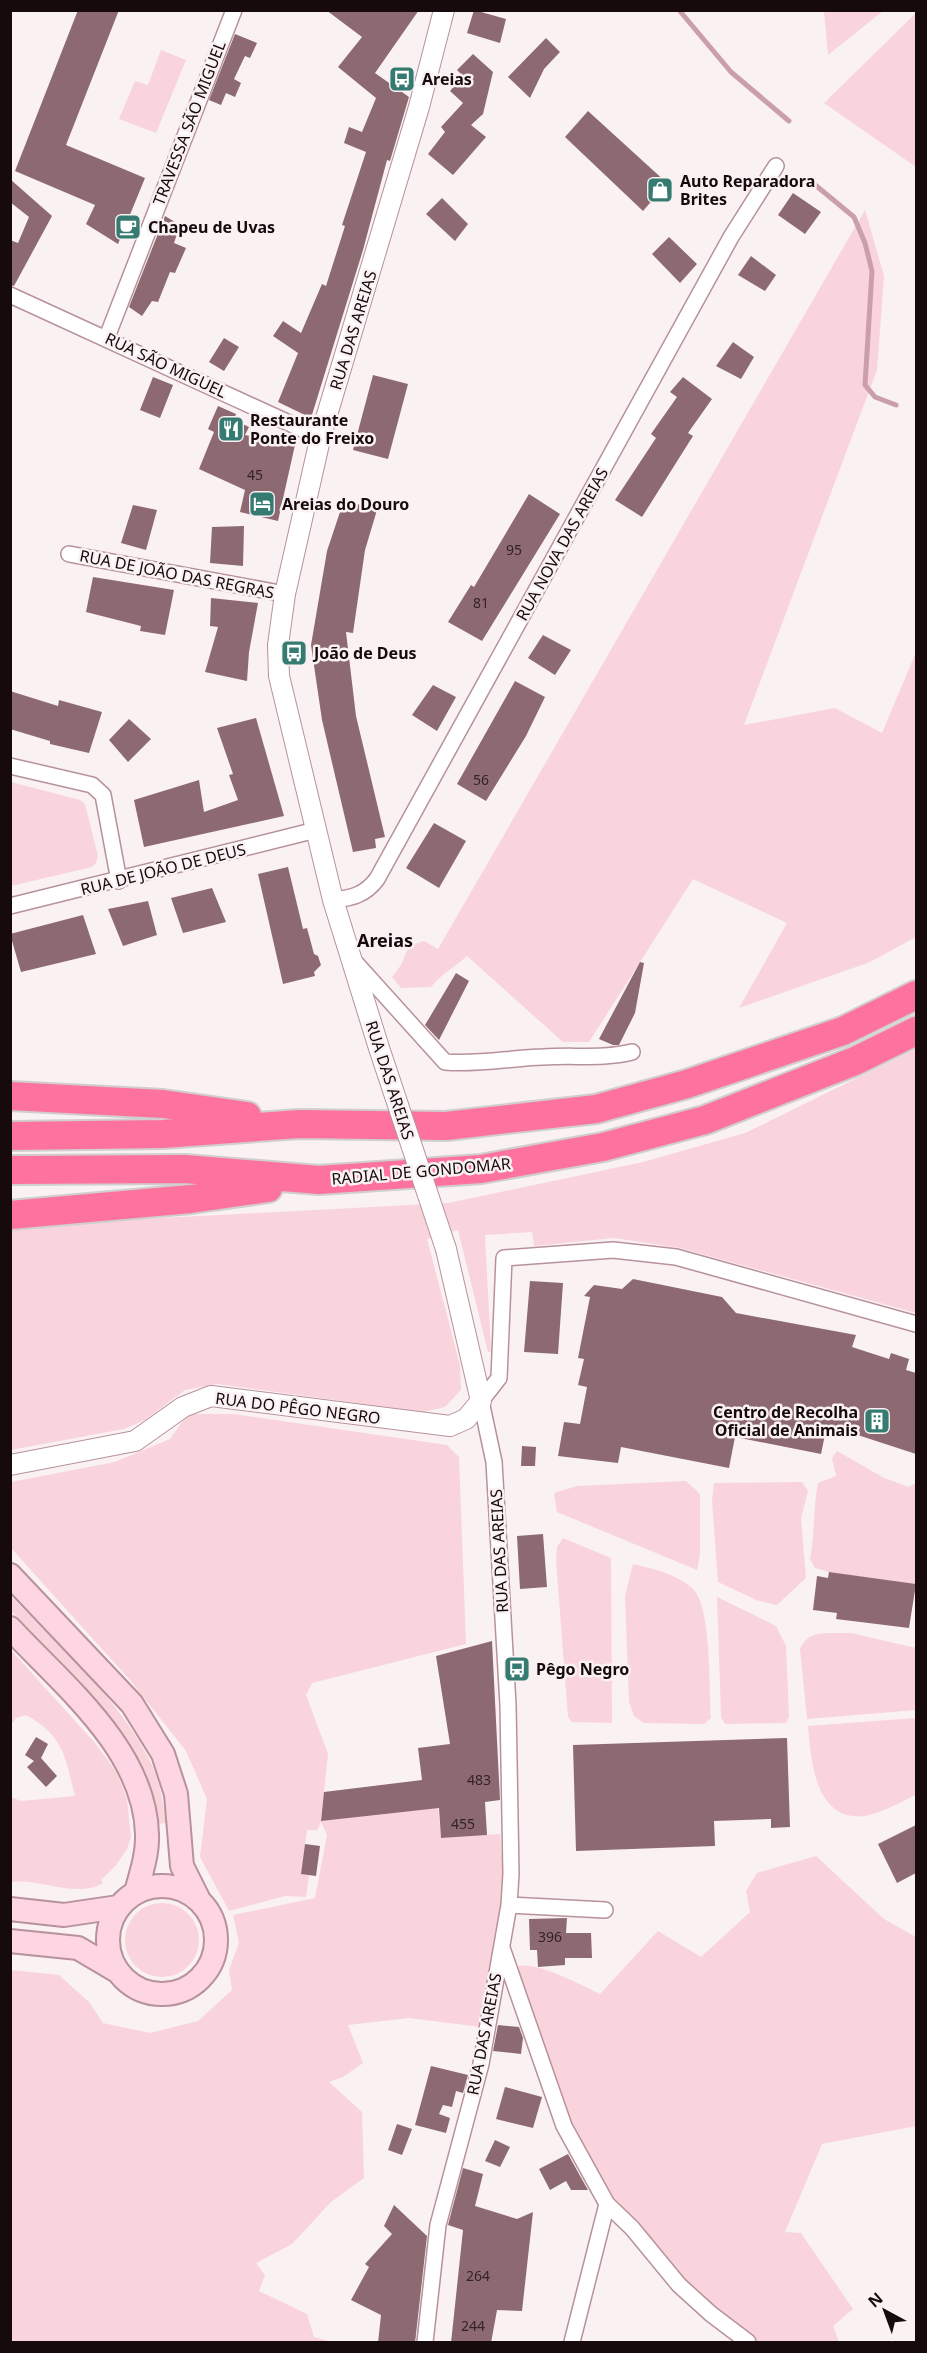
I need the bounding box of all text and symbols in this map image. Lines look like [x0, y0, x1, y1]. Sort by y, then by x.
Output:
street label: TRAVESSA SÃO MIGUEL [147, 37, 231, 209]
bus stop icon: Areias [387, 64, 417, 94]
place label: Areias [422, 68, 472, 90]
place label: Auto Reparadora Brites [680, 170, 815, 210]
shop icon: Auto Reparadora Brites [645, 175, 675, 205]
cafe icon: Chapeu de Uvas [113, 212, 143, 242]
place label: Chapeu de Uvas [148, 216, 275, 238]
street label: RUA DAS AREIAS [324, 267, 382, 392]
street label: RUA SÃO MIGUEL [102, 327, 230, 403]
place label: Restaurante Ponte do Freixo [250, 409, 374, 449]
restaurant icon: Restaurante Ponte do Freixo [216, 414, 246, 444]
street label: RUA NOVA DAS AREIAS [511, 463, 613, 624]
house number: 45 [247, 465, 263, 484]
hotel icon: Areias do Douro [247, 489, 277, 519]
place label: Areias do Douro [282, 493, 409, 515]
house number: 95 [506, 540, 522, 559]
street label: RUA DE JOÃO DAS REGRAS [78, 544, 276, 604]
house number: 81 [473, 593, 489, 612]
bus stop icon: João de Deus [279, 638, 309, 668]
place label: João de Deus [312, 642, 417, 664]
house number: 56 [473, 770, 489, 789]
street label: RUA DE JOÃO DE DEUS [78, 838, 248, 900]
district label: Areias [357, 928, 413, 952]
street label: RUA DAS AREIAS [360, 1018, 420, 1143]
street label: RADIAL DE GONDOMAR [330, 1152, 512, 1190]
street label: RUA DO PÊGO NEGRO [214, 1387, 382, 1429]
place label: Centro de Recolha Oficial de Animais [713, 1401, 858, 1441]
building icon: Centro de Recolha Oficial de Animais [862, 1406, 892, 1436]
street label: RUA DAS AREIAS [485, 1488, 513, 1613]
bus stop icon: Pêgo Negro [502, 1654, 532, 1684]
place label: Pêgo Negro [536, 1658, 629, 1680]
house number: 483 [467, 1770, 491, 1789]
house number: 455 [451, 1814, 475, 1833]
house number: 396 [538, 1927, 562, 1946]
street label: RUA DAS AREIAS [461, 1971, 507, 2097]
house number: 264 [466, 2266, 490, 2285]
north arrow [855, 2281, 915, 2341]
text: N [863, 2287, 887, 2312]
house number: 244 [461, 2316, 485, 2335]

